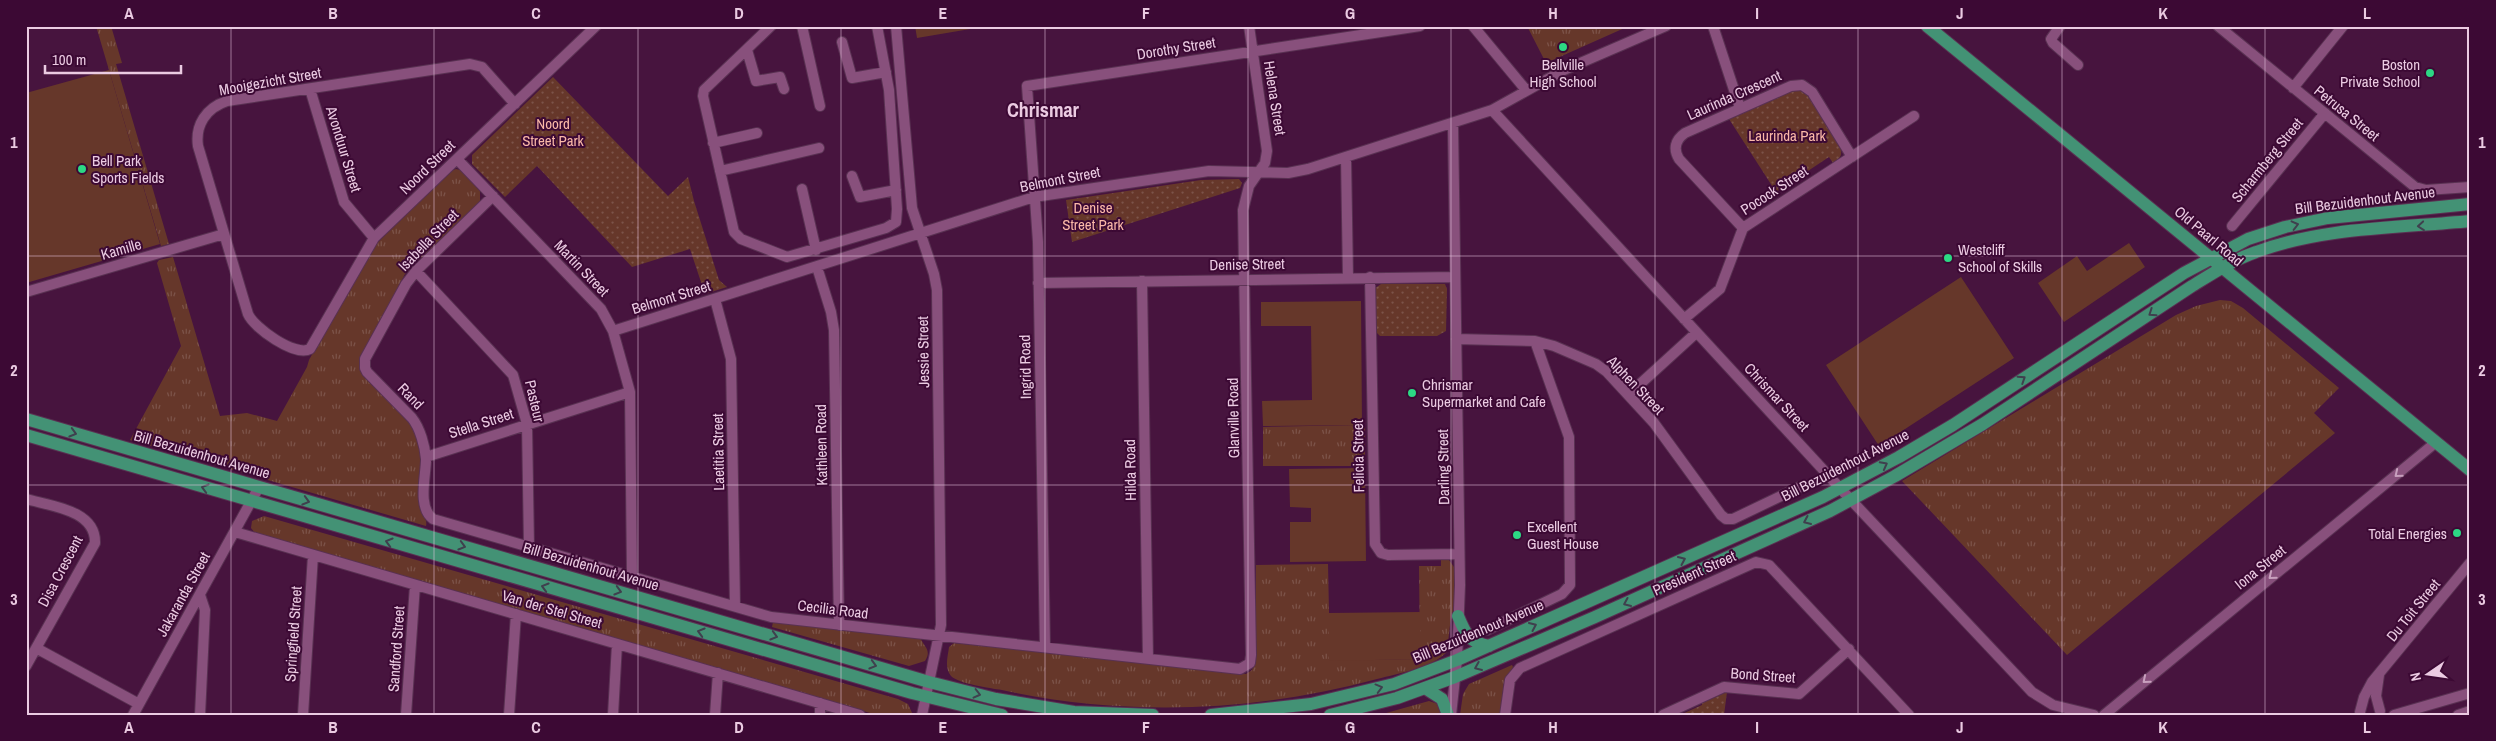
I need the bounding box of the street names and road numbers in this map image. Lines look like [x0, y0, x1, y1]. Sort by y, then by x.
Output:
street label: Dorothy Street [1135, 31, 1217, 65]
street label: Helena Street [1259, 59, 1291, 137]
street label: Mooigezicht Street [217, 62, 323, 100]
street label: Laurinda Crescent [1684, 65, 1785, 125]
street label: Petrusa Street [2310, 80, 2385, 146]
street label: Avonduur Street [321, 103, 367, 195]
street label: Scharmberg Street [2226, 113, 2308, 207]
street label: Noord Street [395, 135, 460, 199]
street label: Pocock Street [1736, 160, 1812, 220]
street label: Belmont Street [1018, 161, 1102, 197]
street label: Bill Bezuidenhout Avenue [2294, 181, 2436, 219]
street label: Old Paarl Road [2170, 201, 2248, 271]
street label: Isabella Street [393, 204, 463, 276]
street label: Kamille [98, 233, 144, 265]
street label: Martin Street [550, 235, 615, 301]
street label: Denise Street [1209, 253, 1285, 275]
street label: Belmont Street [629, 275, 714, 319]
street label: Jessie Street [912, 315, 934, 388]
street label: Ingrid Road [1014, 335, 1036, 399]
street label: Alphen Street [1602, 350, 1670, 420]
street label: Chrismar Street [1740, 358, 1815, 436]
street label: Glanville Road [1222, 377, 1244, 459]
street label: Rand [393, 378, 429, 414]
street label: Pasteur [520, 378, 550, 424]
street label: Stella Street [446, 402, 517, 443]
street label: Kathleen Road [810, 404, 832, 486]
street label: Laetitia Street [707, 413, 729, 491]
street label: Felicia Street [1347, 419, 1369, 492]
street label: Bill Bezuidenhout Avenue [1778, 424, 1913, 506]
street label: Bill Bezuidenhout Avenue [131, 425, 273, 484]
street label: Darling Street [1432, 428, 1454, 505]
street label: Hilda Road [1119, 439, 1141, 501]
street label: Disa Crescent [32, 531, 88, 610]
street label: Bill Bezuidenhout Avenue [520, 537, 662, 596]
street label: Iona Street [2230, 540, 2290, 594]
street label: President Street [1649, 545, 1739, 601]
street label: Jakaranda Street [151, 547, 215, 640]
street label: Du Toit Street [2381, 574, 2445, 646]
street label: Springfield Street [279, 585, 307, 682]
street label: Van der Stel Street [500, 585, 605, 633]
street label: Cecilia Road [796, 594, 870, 624]
street label: Bill Bezuidenhout Avenue [1409, 594, 1547, 668]
street label: Sandford Street [383, 605, 410, 693]
street label: Bond Street [1730, 662, 1797, 688]

